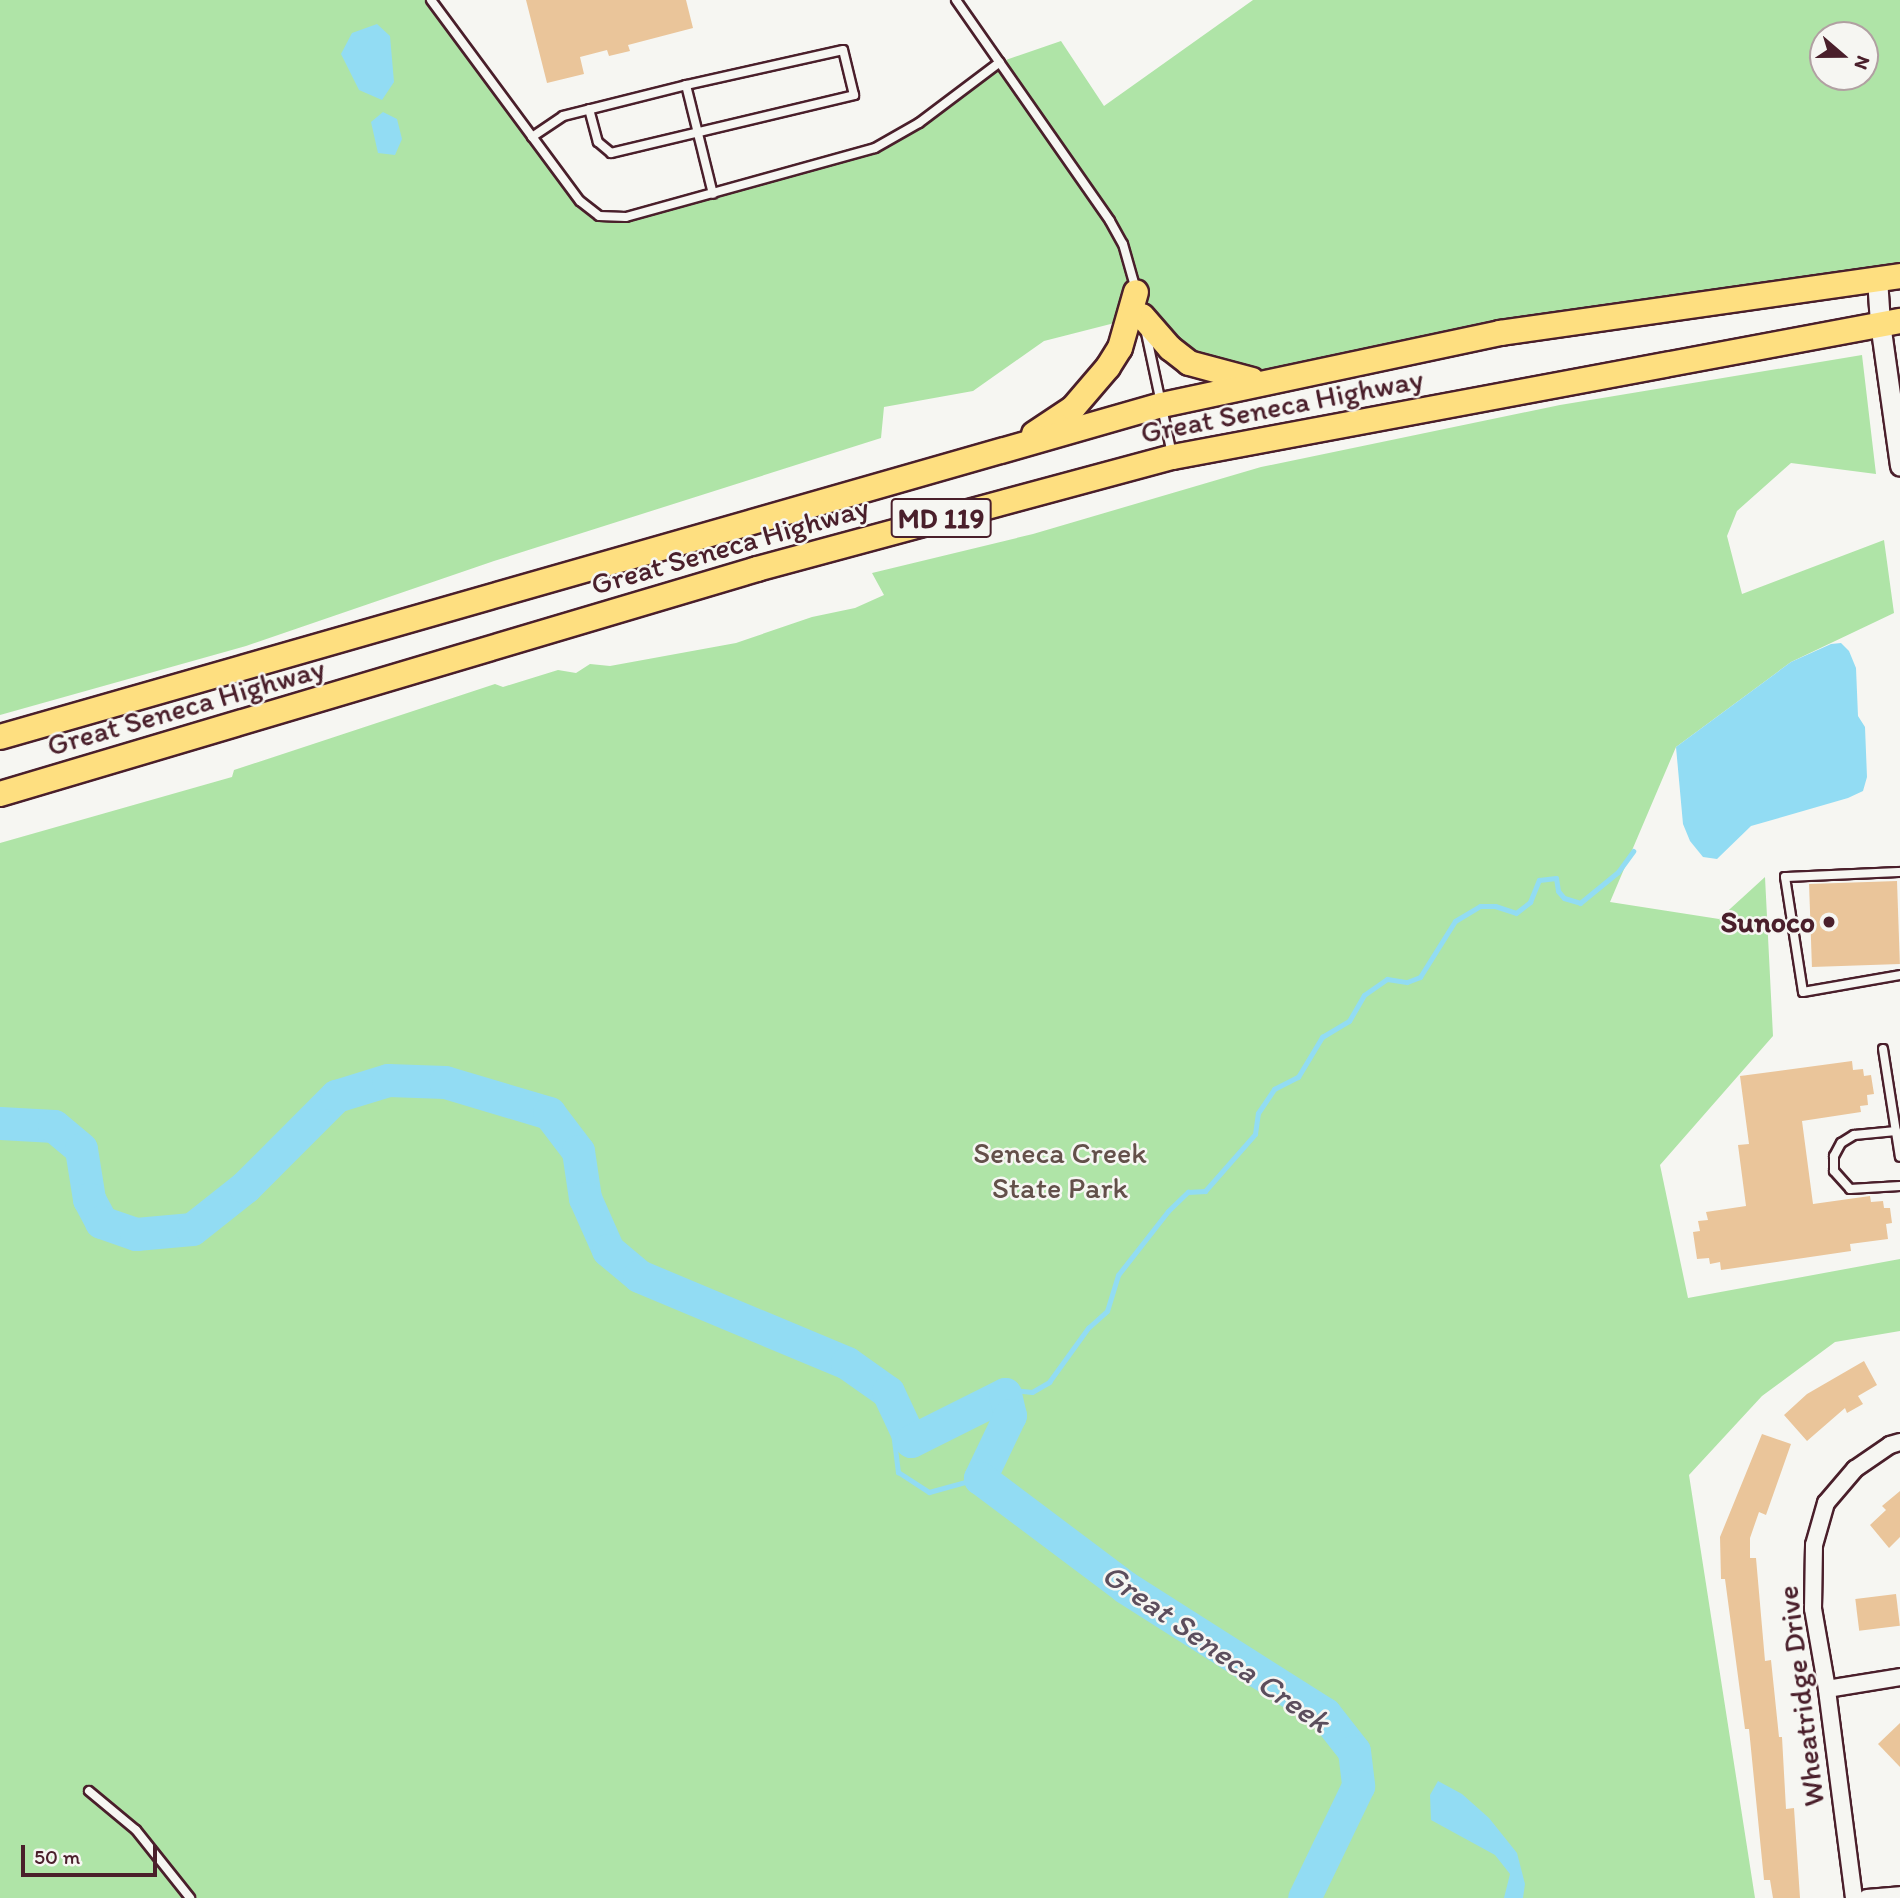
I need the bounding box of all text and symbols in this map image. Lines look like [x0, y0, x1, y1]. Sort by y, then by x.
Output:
north arrow [1809, 21, 1879, 91]
text: N [1849, 53, 1875, 73]
street label: Great Seneca Highway [1138, 361, 1426, 451]
street label: Great Seneca Highway [587, 489, 873, 603]
road number: MD 119 [890, 494, 992, 542]
street label: Great Seneca Highway [43, 650, 329, 764]
place label: Sunoco [1720, 904, 1815, 940]
marker: Sunoco [1821, 914, 1837, 930]
park label: Seneca Creek State Park [973, 1135, 1147, 1206]
water label: Great Seneca Creek [1095, 1555, 1337, 1741]
street label: Wheatridge Drive [1770, 1584, 1832, 1808]
scale bar [24, 1832, 161, 1876]
text: 50 m [34, 1844, 80, 1869]

